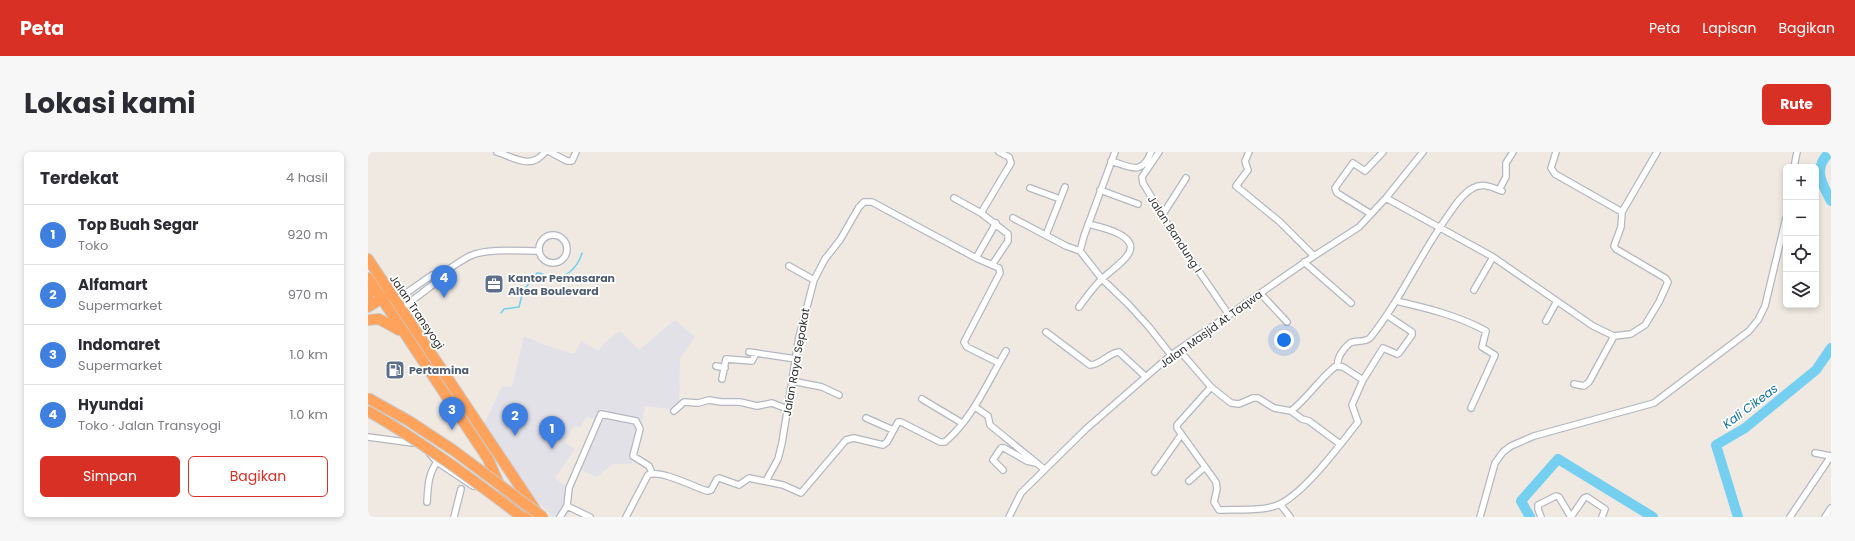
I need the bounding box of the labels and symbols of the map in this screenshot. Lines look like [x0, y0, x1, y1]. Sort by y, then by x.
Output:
street label: Jalan Bandung I [1144, 192, 1206, 276]
pin: 4 [431, 265, 457, 298]
place label: Kantor Pemasaran Altea Boulevard [508, 270, 615, 299]
street label: Jalan Transyogi [386, 271, 448, 353]
office icon: Kantor Pemasaran Altea Boulevard [483, 273, 505, 295]
street label: Jalan Masjid At Taqwa [1156, 286, 1266, 372]
street label: Jalan Raya Sepakat [779, 307, 813, 417]
your location [1274, 330, 1294, 350]
fuel station icon: Pertamina [384, 359, 406, 381]
place label: Pertamina [409, 362, 469, 378]
water label: Kali Cikeas [1719, 380, 1781, 432]
pin: 3 [439, 397, 465, 430]
pin: 2 [502, 403, 528, 436]
pin: 1 [539, 416, 565, 449]

